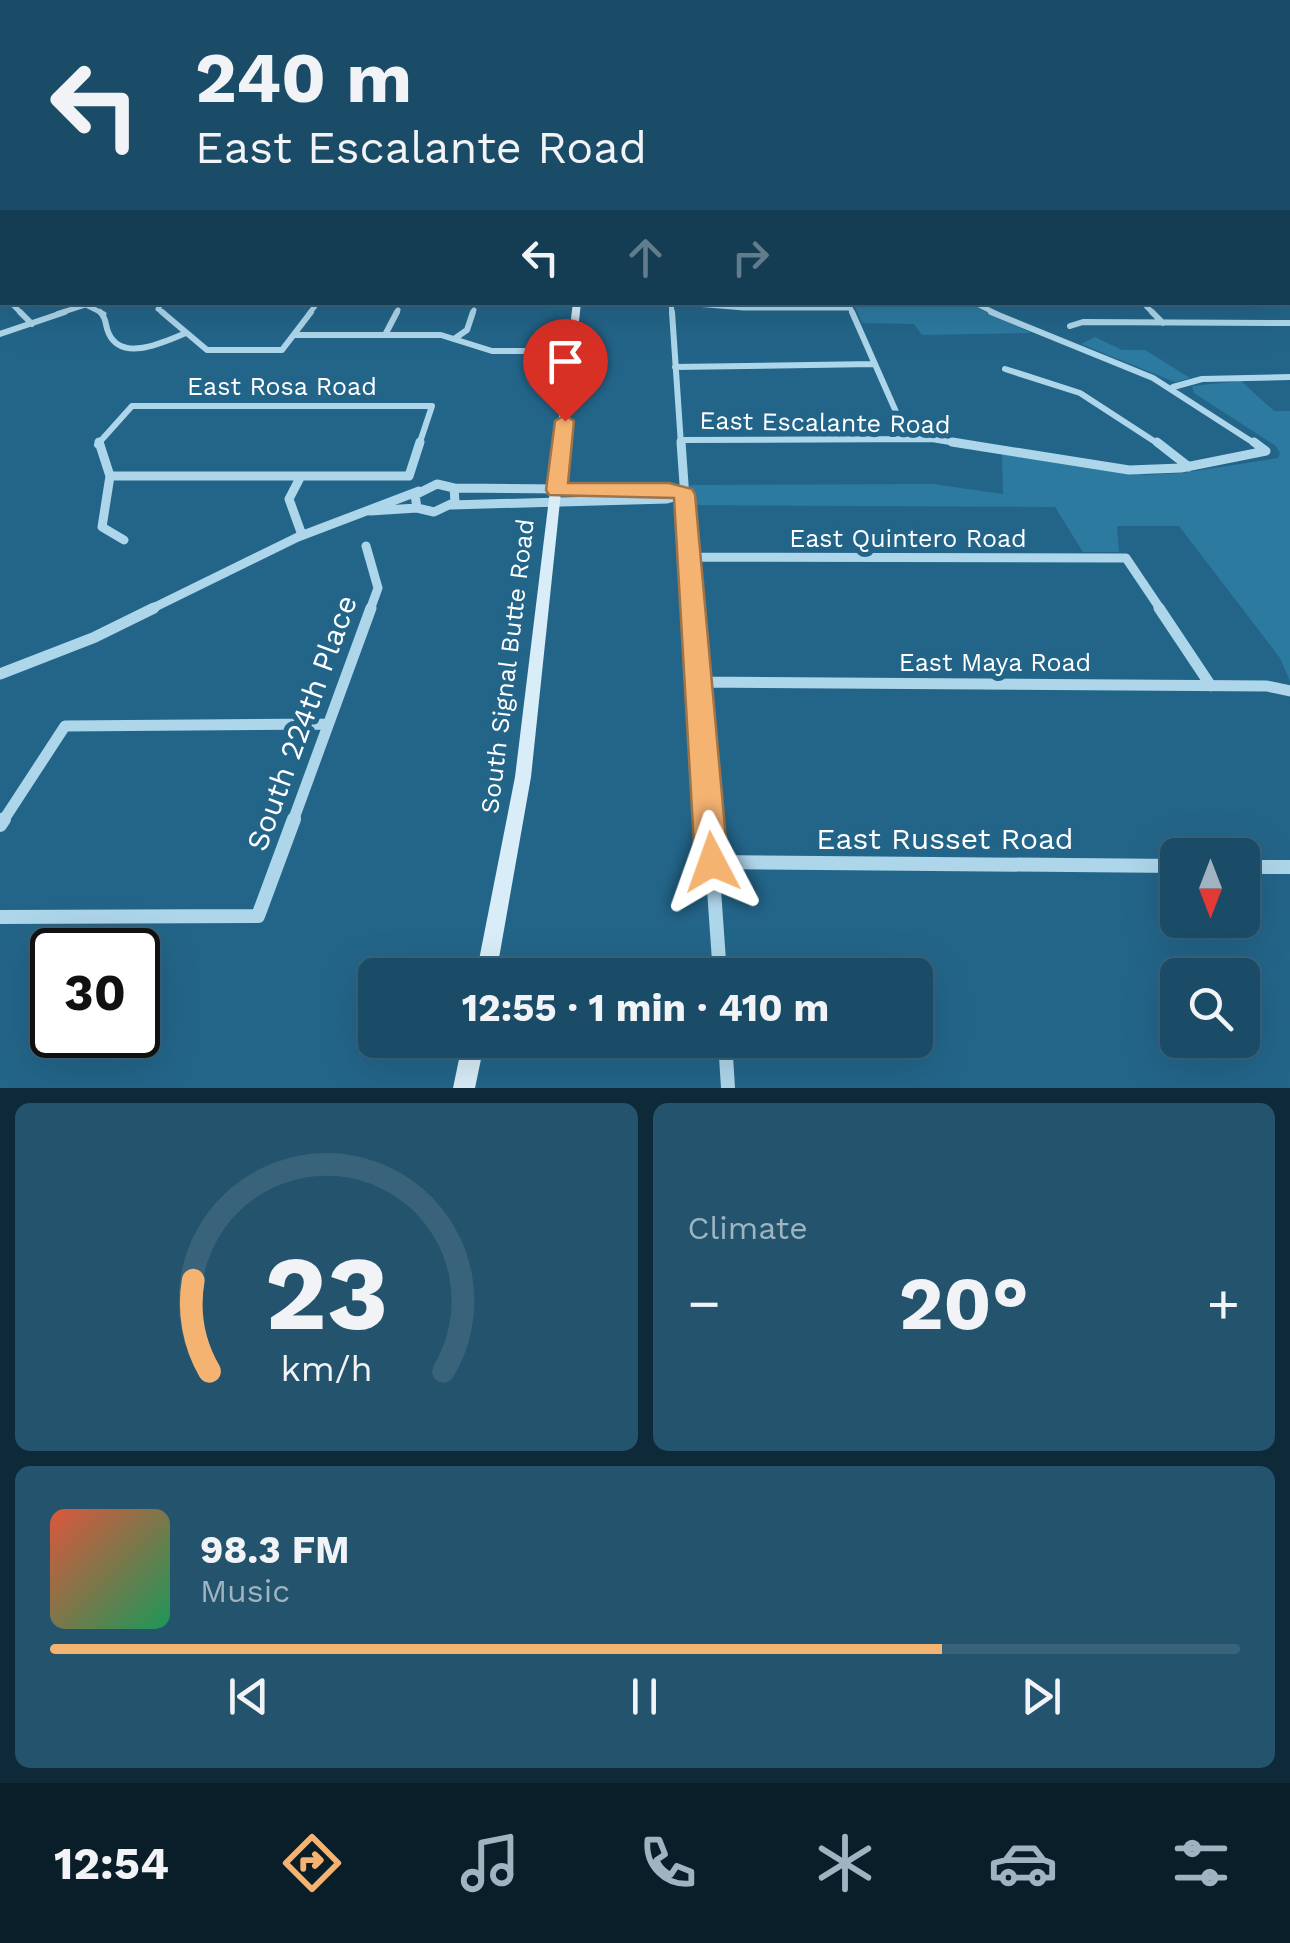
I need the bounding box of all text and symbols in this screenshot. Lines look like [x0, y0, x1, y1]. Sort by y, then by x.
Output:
text: 240 m [195, 37, 412, 119]
icon: left [30, 40, 160, 170]
text: East Escalante Road [195, 121, 647, 174]
icon: left [513, 230, 568, 285]
icon: ahead [618, 230, 673, 285]
icon: right [723, 230, 778, 285]
pin [523, 319, 608, 422]
icon: arrive [538, 334, 593, 389]
street label: East Rosa Road [187, 372, 377, 401]
street label: East Escalante Road [699, 406, 951, 439]
street label: South Signal Butte Road [475, 517, 540, 815]
street label: East Quintero Road [789, 524, 1027, 553]
street label: South 224th Place [239, 590, 364, 855]
street label: East Maya Road [899, 648, 1091, 677]
position arrow [660, 810, 764, 914]
street label: East Russet Road [816, 821, 1074, 856]
north arrow [1160, 838, 1260, 938]
map controls [1160, 838, 1260, 1058]
speed limit sign: 30 [30, 928, 160, 1058]
button: search [1160, 958, 1260, 1058]
text: 12:55 · 1 min · 410 m [462, 986, 829, 1030]
text: Climate [688, 1209, 808, 1247]
text: 23 [264, 1232, 388, 1354]
text: 20° [899, 1259, 1029, 1347]
text: − [688, 1271, 721, 1335]
text: + [1207, 1271, 1240, 1335]
text: km/h [280, 1348, 372, 1390]
text: 98.3 FM [200, 1528, 350, 1572]
text: Music [200, 1572, 290, 1610]
icon: previous [221, 1669, 276, 1724]
icon: pause [617, 1669, 672, 1724]
icon: next [1014, 1669, 1069, 1724]
icon: directions [277, 1828, 347, 1898]
icon: music [455, 1828, 525, 1898]
icon: phone [633, 1828, 703, 1898]
icon: climate [810, 1828, 880, 1898]
icon: car [988, 1828, 1058, 1898]
icon: filters [1166, 1828, 1236, 1898]
text: 12:54 [54, 1837, 169, 1890]

